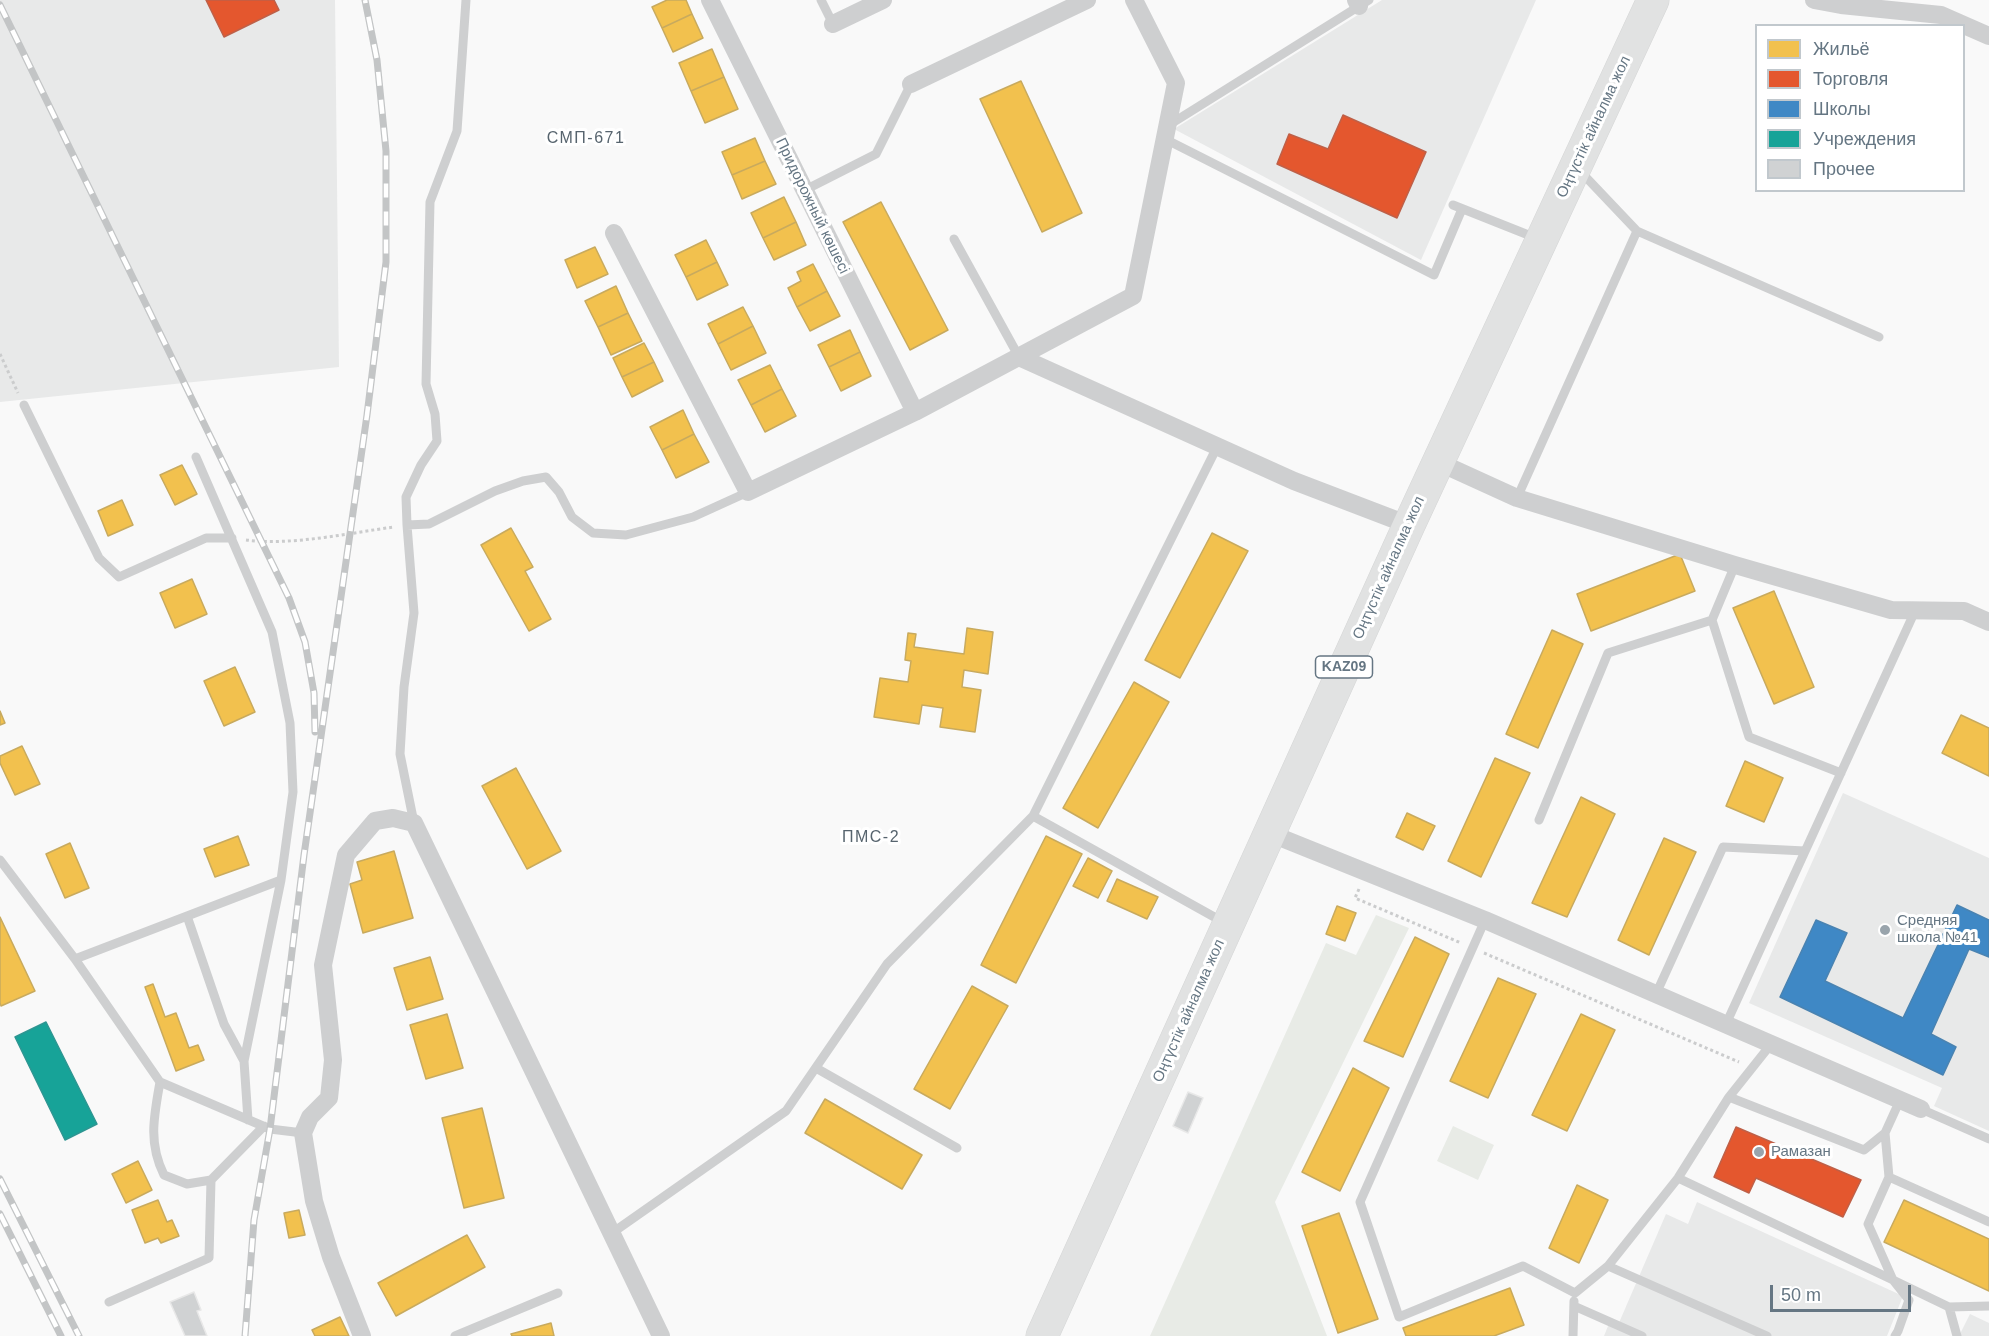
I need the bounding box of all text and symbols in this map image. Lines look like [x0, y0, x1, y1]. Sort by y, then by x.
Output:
legend [1755, 24, 1965, 192]
text: Жильё [1813, 39, 1870, 59]
street label: Оңтүстік айналма жол [1553, 53, 1635, 201]
text: Торговля [1813, 69, 1888, 89]
text: Школы [1813, 99, 1871, 119]
district label: СМП-671 [547, 129, 625, 149]
text: Учреждения [1813, 129, 1916, 149]
street label: Придорожный көшесі [771, 135, 853, 277]
text: Прочее [1813, 159, 1875, 179]
street label: Оңтүстік айналма жол [1349, 494, 1429, 642]
road number: KAZ09 [1316, 656, 1372, 678]
district label: ПМС-2 [842, 828, 900, 848]
place label: Средняя школа №41 [1897, 912, 1978, 947]
marker: Средняя школа №41 [1878, 923, 1892, 937]
street label: Оңтүстік айналма жол [1149, 937, 1229, 1085]
place label: Рамазан [1771, 1143, 1831, 1161]
marker: Рамазан [1752, 1145, 1766, 1159]
scale bar [1773, 1273, 1914, 1311]
text: 50 m [1781, 1285, 1821, 1305]

